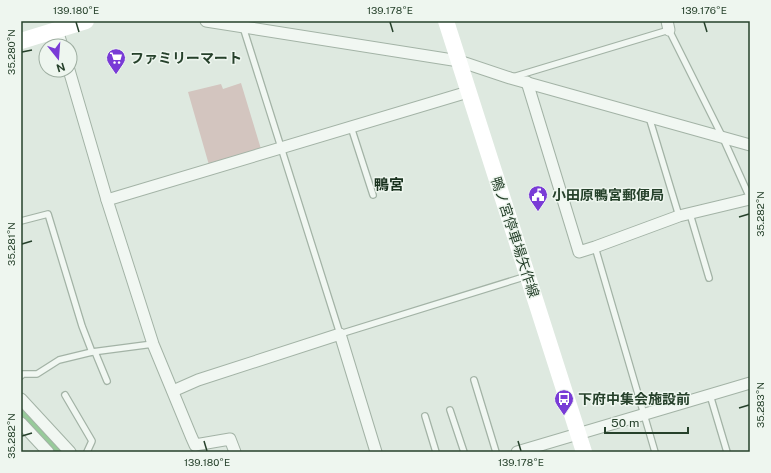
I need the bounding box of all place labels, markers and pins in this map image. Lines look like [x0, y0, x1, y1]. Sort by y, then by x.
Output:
supermarket icon: ファミリーマート [105, 47, 127, 75]
place label: ファミリーマート [130, 50, 242, 66]
public building icon: 小田原鴨宮郵便局 [527, 184, 549, 212]
place label: 小田原鴨宮郵便局 [552, 187, 664, 203]
bus stop icon: 下府中集会施設前 [553, 388, 575, 416]
place label: 下府中集会施設前 [578, 391, 690, 407]

